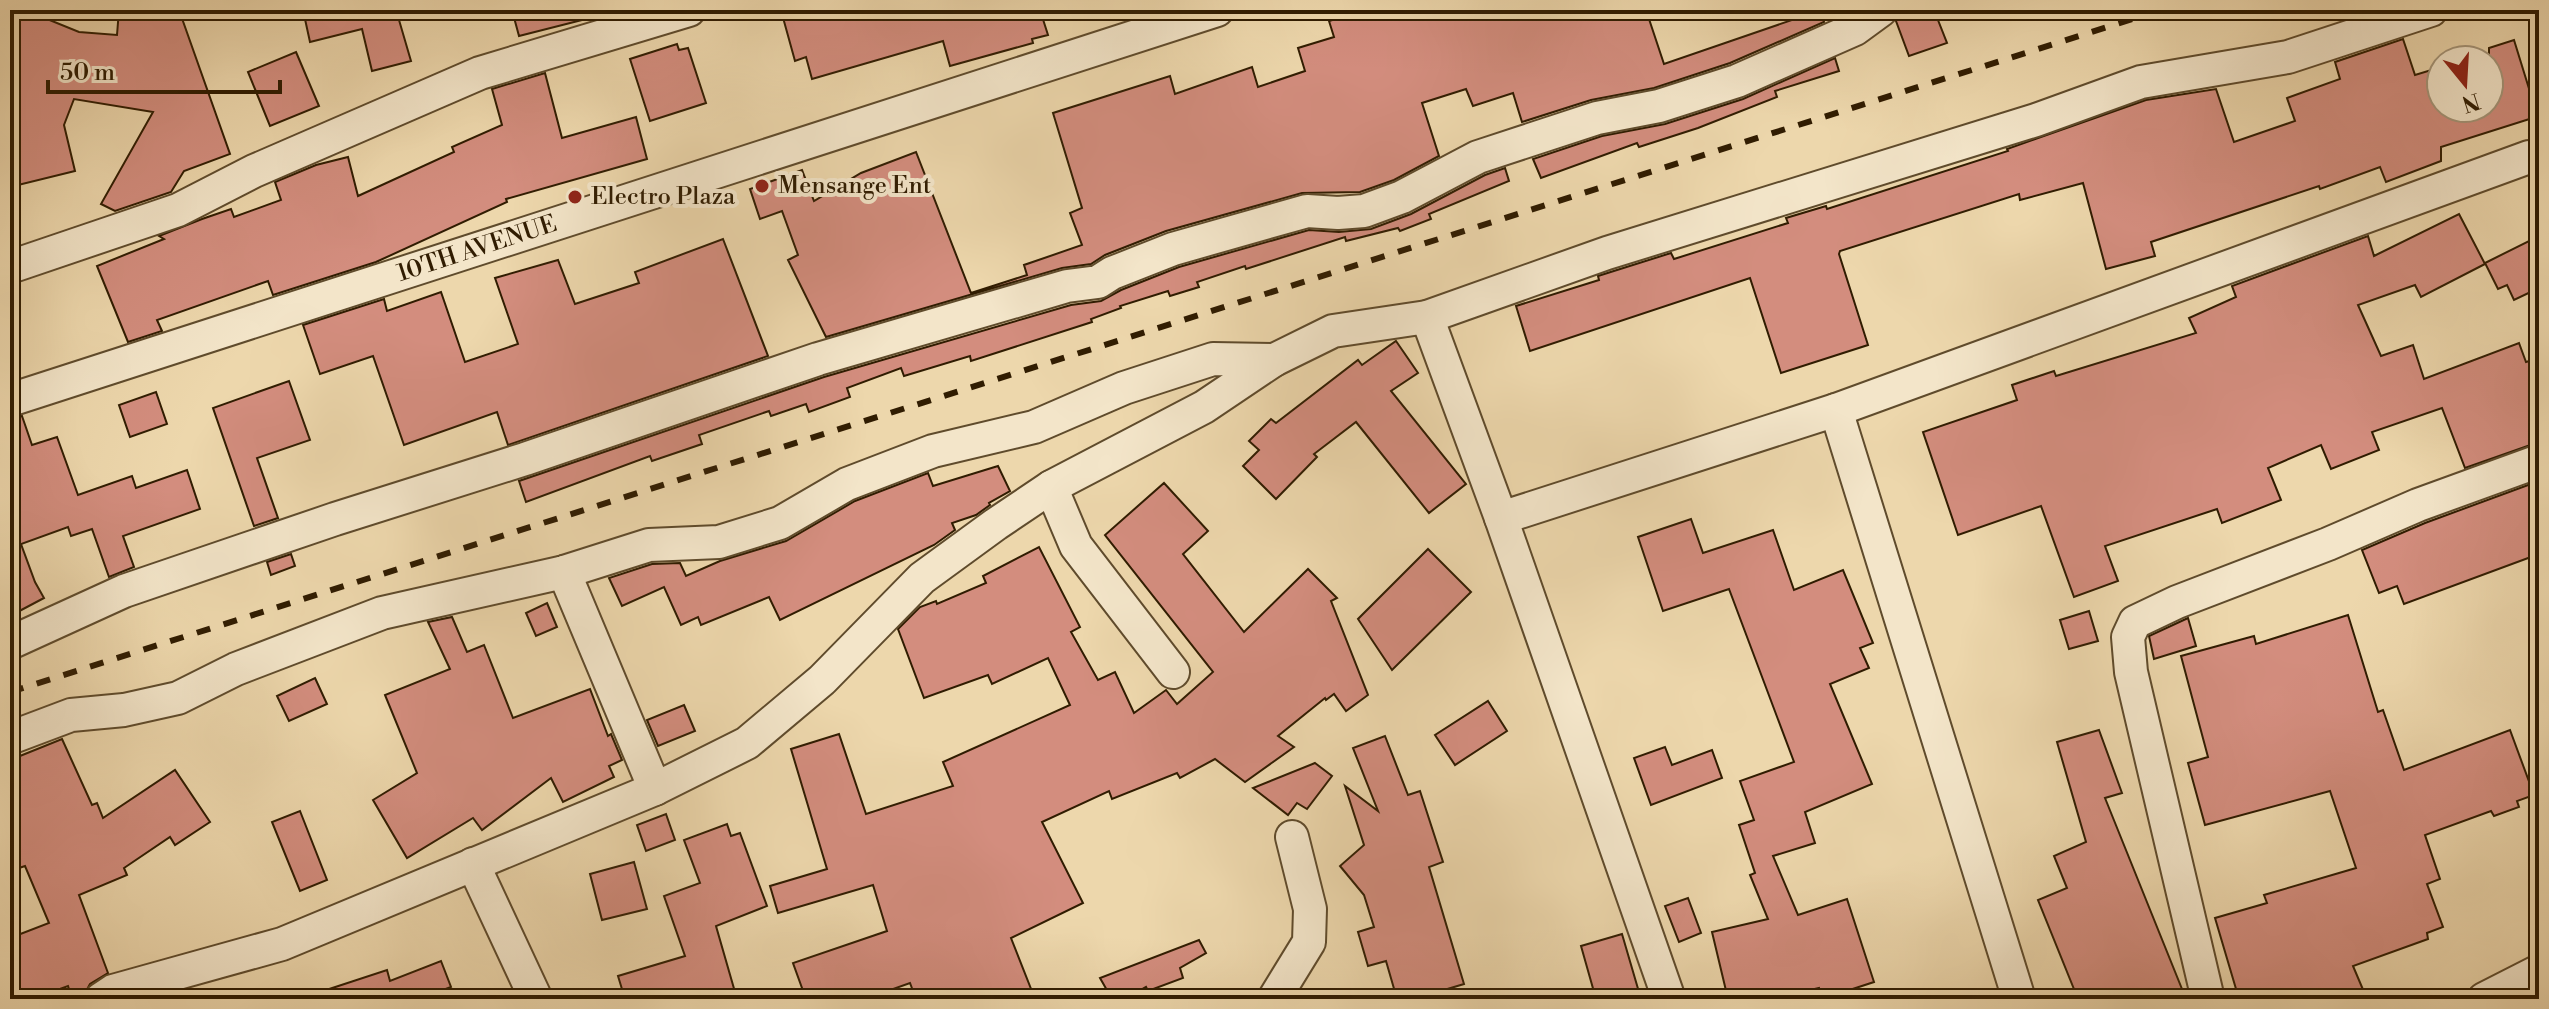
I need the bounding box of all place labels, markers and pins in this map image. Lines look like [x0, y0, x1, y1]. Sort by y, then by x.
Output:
place label: Mensange Ent [778, 171, 932, 201]
marker: Mensange Ent [753, 177, 771, 195]
place label: Electro Plaza [591, 182, 736, 212]
marker: Electro Plaza [566, 188, 584, 206]

